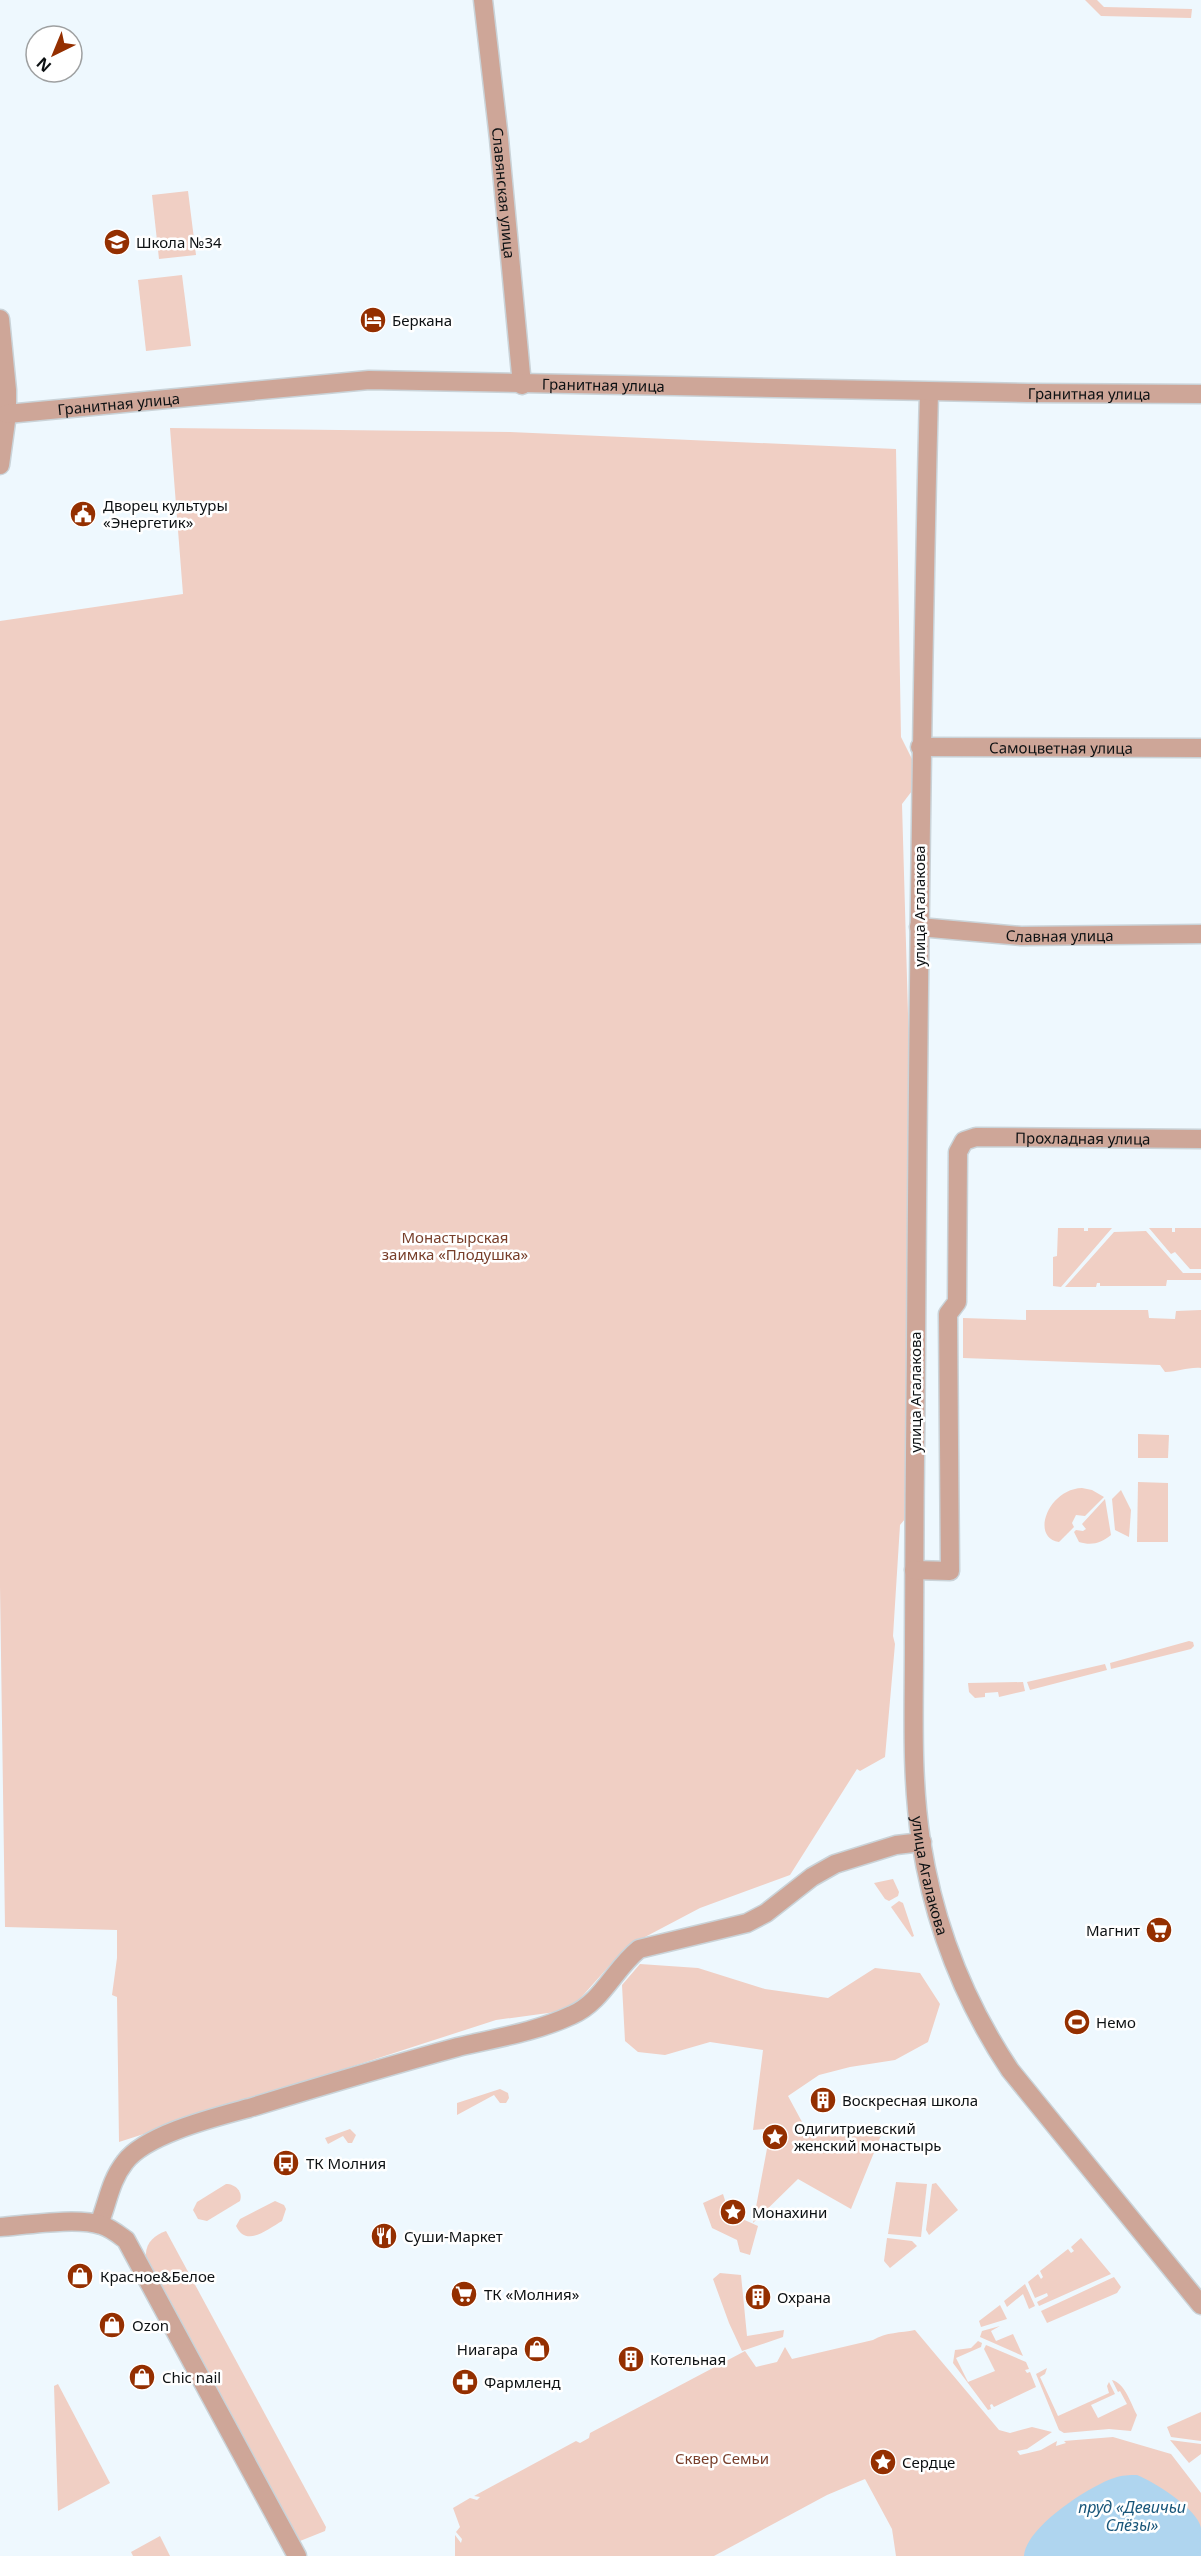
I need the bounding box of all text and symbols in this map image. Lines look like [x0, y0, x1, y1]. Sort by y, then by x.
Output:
north arrow [24, 24, 84, 84]
text: N [32, 52, 56, 77]
street label: Славянская улица [488, 126, 520, 259]
school or university icon: Школа №34 [102, 227, 132, 257]
place label: Школа №34 [136, 232, 222, 252]
hotel icon: Беркана [358, 305, 388, 335]
place label: Беркана [392, 310, 452, 330]
street label: Гранитная улица [542, 373, 665, 396]
street label: Гранитная улица [1028, 383, 1151, 404]
street label: Гранитная улица [56, 388, 181, 419]
place label: Дворец культуры «Энергетик» [103, 495, 228, 532]
public building icon: Дворец культуры «Энергетик» [68, 499, 98, 529]
street label: Самоцветная улица [989, 737, 1133, 758]
street label: улица Агалакова [909, 845, 929, 967]
street label: Славная улица [1005, 925, 1114, 946]
street label: Прохладная улица [1015, 1127, 1151, 1149]
park label: Монастырская заимка «Плодушка» [382, 1227, 529, 1264]
street label: улица Агалакова [905, 1331, 925, 1453]
street label: улица Агалакова [908, 1815, 953, 1938]
supermarket icon: Магнит [1144, 1915, 1174, 1945]
place label: Магнит [1086, 1920, 1140, 1940]
sports icon: Немо [1062, 2007, 1092, 2037]
place label: Немо [1096, 2012, 1136, 2032]
building icon: Воскресная школа [808, 2085, 838, 2115]
place label: Воскресная школа [842, 2090, 978, 2110]
place label: Одигитриевский женский монастырь [794, 2118, 941, 2155]
place icon: Одигитриевский женский монастырь [760, 2122, 790, 2152]
bus stop icon: ТК Молния [271, 2148, 301, 2178]
place label: ТК Молния [306, 2153, 386, 2173]
place icon: Монахини [718, 2197, 748, 2227]
place label: Монахини [752, 2202, 827, 2222]
restaurant icon: Суши-Маркет [369, 2221, 399, 2251]
place label: Суши-Маркет [404, 2226, 503, 2246]
shop icon: Красное&Белое [65, 2261, 95, 2291]
place label: Красное&Белое [100, 2266, 215, 2286]
supermarket icon: ТК «Молния» [449, 2279, 479, 2309]
building icon: Охрана [743, 2282, 773, 2312]
place label: ТК «Молния» [484, 2284, 580, 2304]
place label: Охрана [777, 2287, 831, 2307]
shop icon: Ozon [97, 2310, 127, 2340]
place label: Ozon [132, 2315, 169, 2335]
shop icon: Ниагара [522, 2334, 552, 2364]
place label: Ниагара [457, 2339, 518, 2359]
building icon: Котельная [616, 2344, 646, 2374]
place label: Котельная [650, 2349, 726, 2369]
shop icon: Chic nail [127, 2362, 157, 2392]
place label: Chic nail [162, 2367, 221, 2387]
pharmacy icon: Фармленд [450, 2367, 480, 2397]
place label: Фармленд [484, 2372, 561, 2392]
place icon: Сердце [868, 2447, 898, 2477]
park label: Сквер Семьи [675, 2448, 769, 2468]
place label: Сердце [902, 2452, 955, 2472]
water label: пруд «Девичьи Слёзы» [1078, 2496, 1186, 2536]

